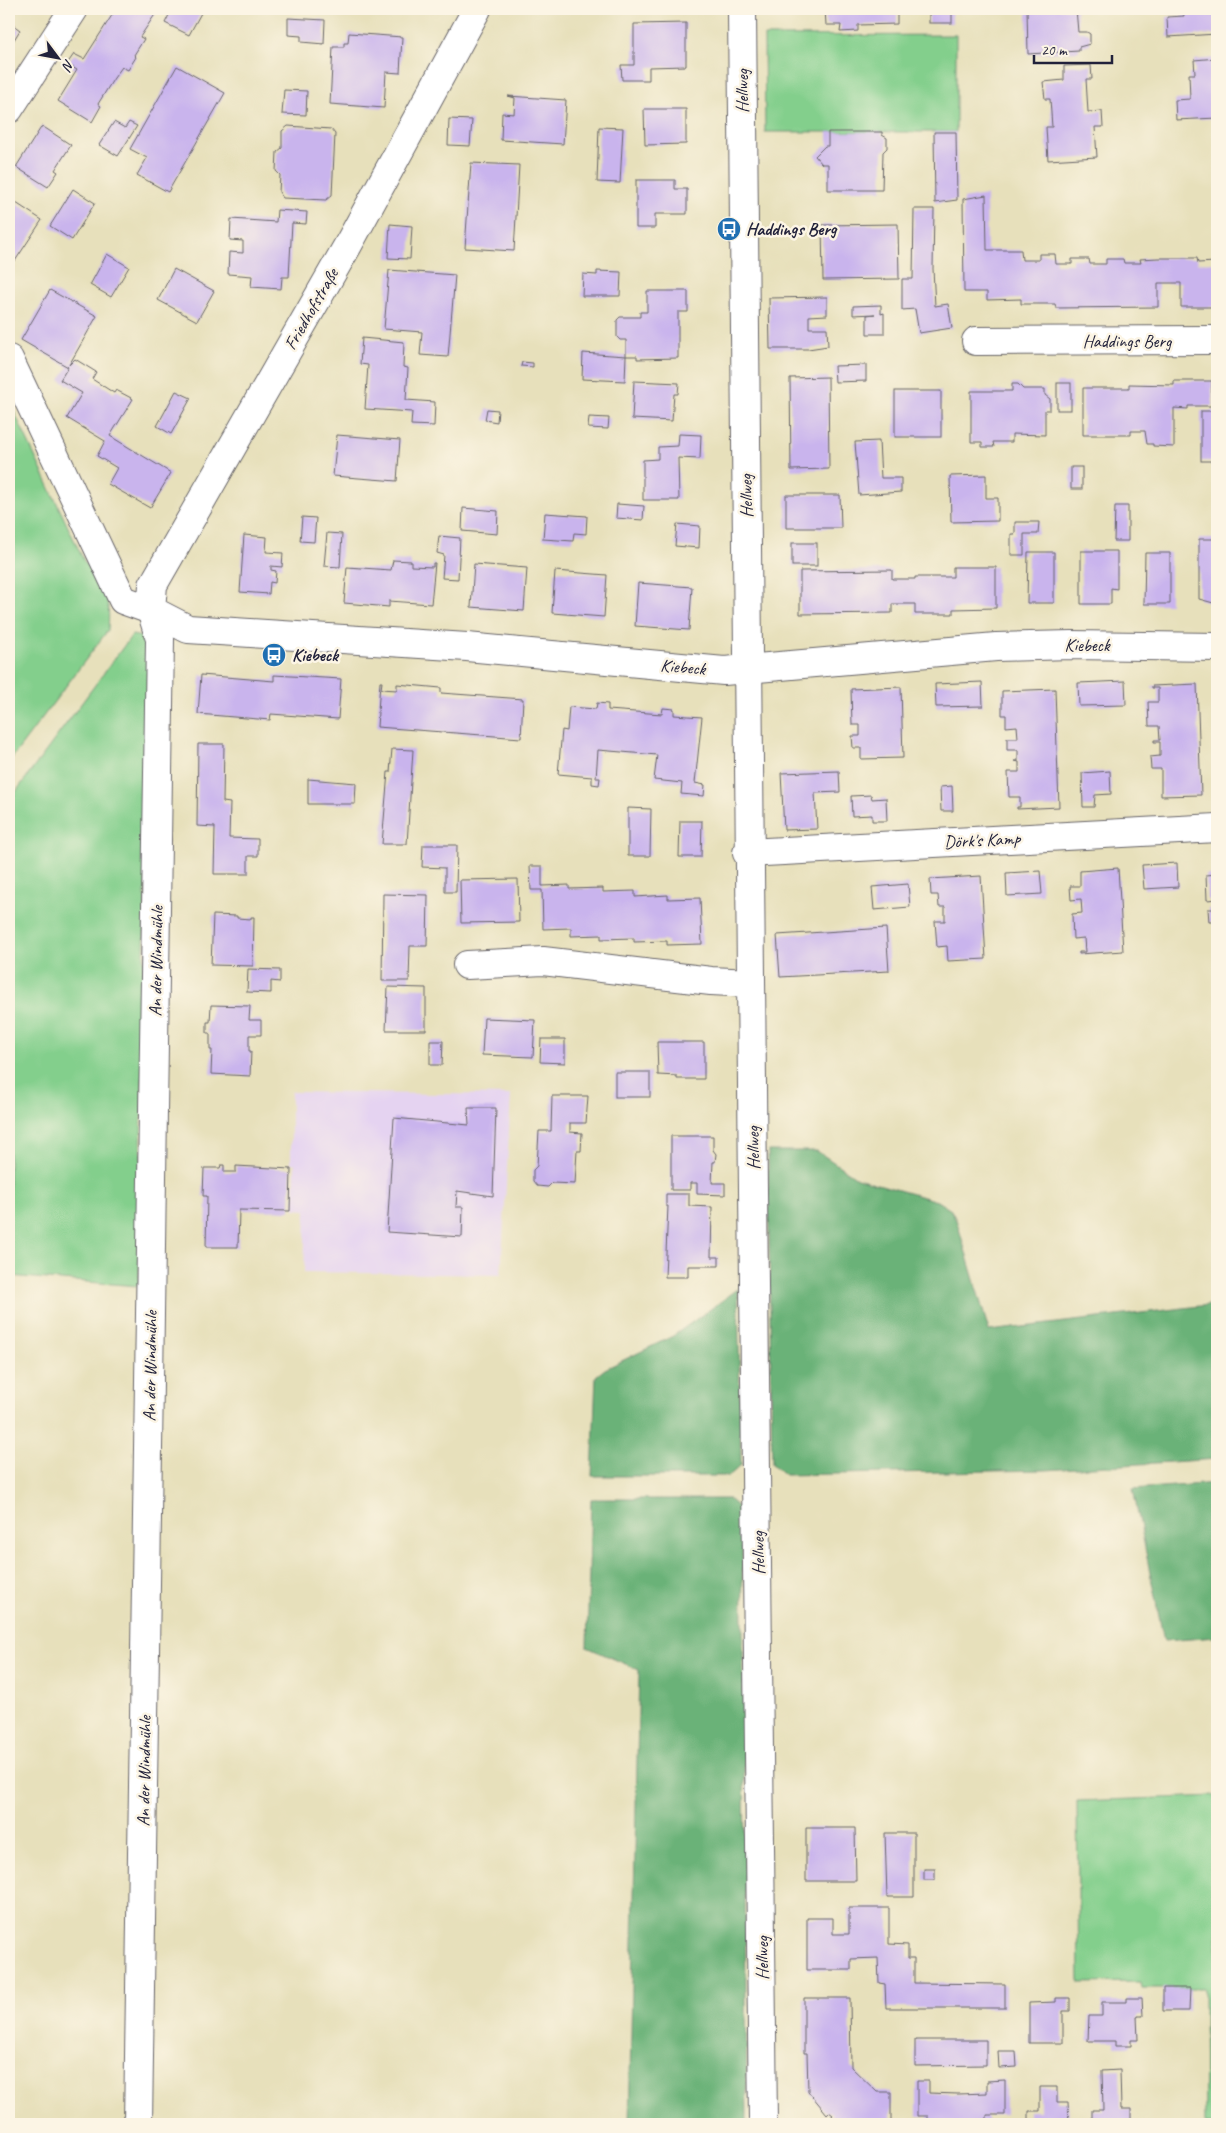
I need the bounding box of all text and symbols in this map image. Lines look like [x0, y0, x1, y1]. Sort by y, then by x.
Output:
north arrow [32, 32, 82, 82]
scale bar [1034, 32, 1111, 64]
text: 20 m [1041, 41, 1068, 60]
text: N [58, 56, 78, 75]
street label: Hellweg [731, 67, 753, 113]
bus stop icon: Haddings Berg [716, 216, 742, 242]
place label: Haddings Berg [746, 218, 838, 240]
street label: Friedhofstraße [279, 264, 344, 353]
street label: Haddings Berg [1083, 330, 1173, 352]
street label: Hellweg [735, 472, 757, 518]
street label: Kiebeck [1065, 634, 1111, 656]
bus stop icon: Kiebeck [261, 642, 287, 668]
place label: Kiebeck [292, 644, 340, 666]
street label: Kiebeck [660, 654, 708, 680]
street label: Dörk's Kamp [943, 827, 1022, 853]
street label: An der Windmühle [144, 904, 168, 1016]
street label: Hellweg [742, 1124, 764, 1170]
street label: An der Windmühle [138, 1309, 162, 1421]
street label: Hellweg [747, 1529, 769, 1575]
street label: An der Windmühle [132, 1714, 156, 1826]
street label: Hellweg [751, 1934, 773, 1980]

